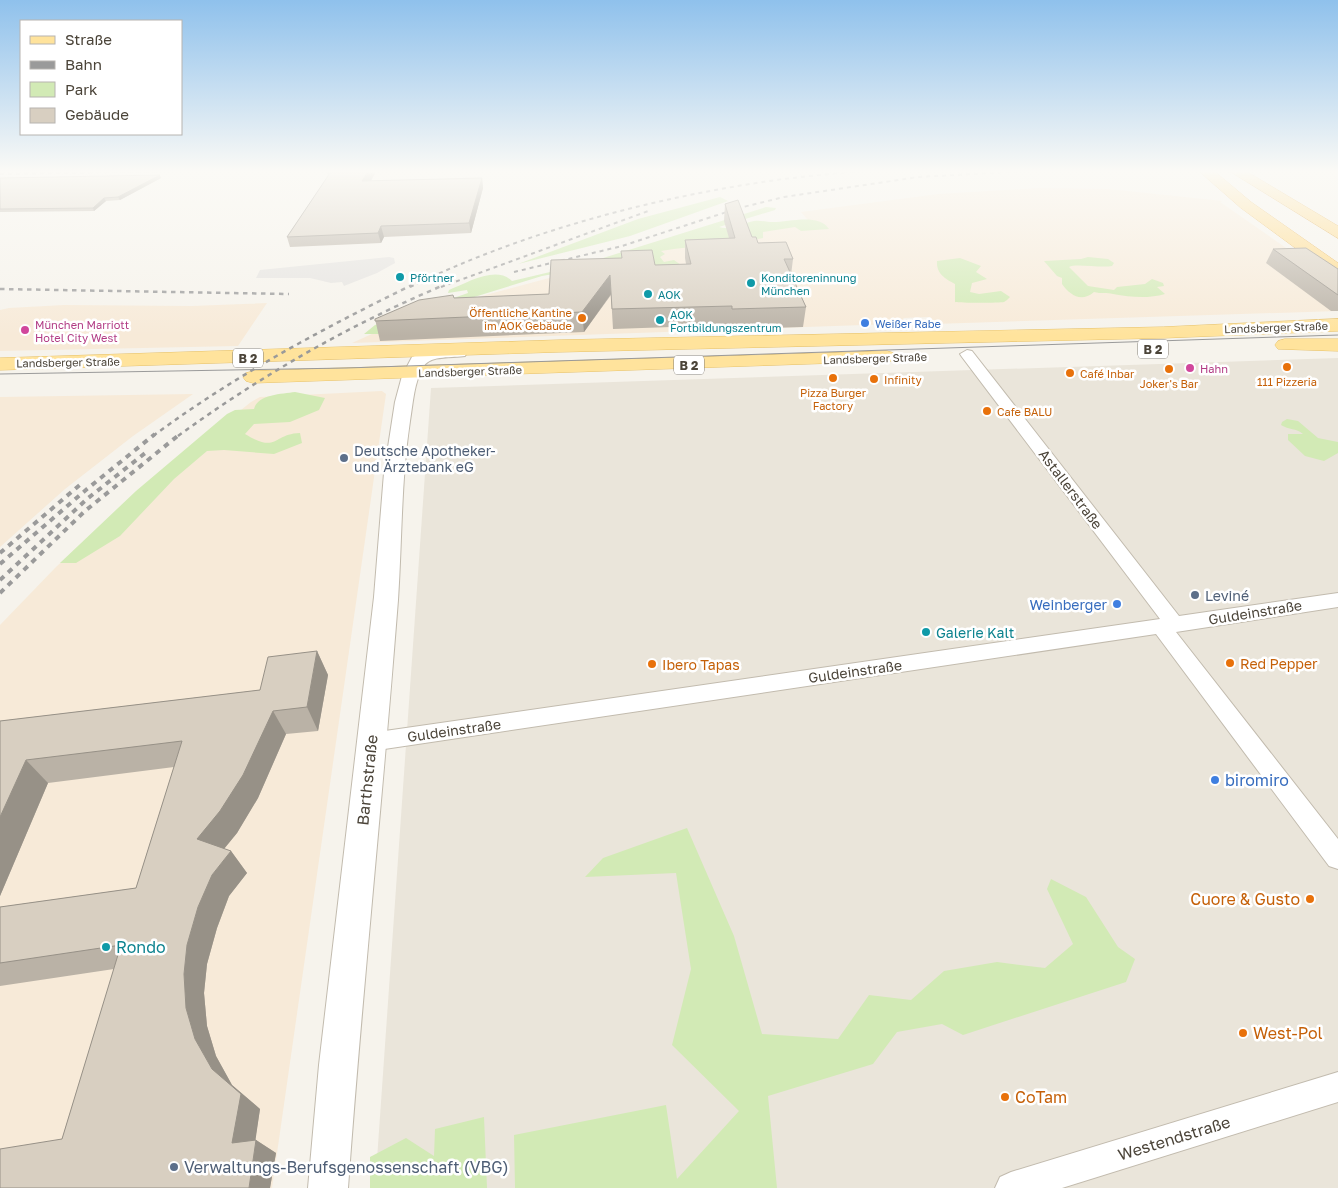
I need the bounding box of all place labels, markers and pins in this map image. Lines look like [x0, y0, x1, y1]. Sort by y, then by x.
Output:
marker: Pförtner [394, 271, 406, 283]
place label: Pförtner [410, 271, 455, 284]
place label: Konditoreninnung München [761, 271, 856, 297]
marker: Konditoreninnung München [745, 277, 757, 289]
marker: AOK [642, 288, 654, 300]
place label: AOK [658, 288, 681, 301]
place label: Öffentliche Kantine im AOK Gebäude [469, 306, 572, 332]
place label: AOK Fortbildungszentrum [670, 308, 782, 334]
marker: Öffentliche Kantine im AOK Gebäude [576, 312, 588, 324]
marker: AOK Fortbildungszentrum [654, 314, 666, 326]
marker: Weißer Rabe [859, 317, 871, 329]
place label: Weißer Rabe [875, 317, 941, 330]
place label: München Marriott Hotel City West [35, 318, 129, 344]
marker: München Marriott Hotel City West [19, 324, 31, 336]
marker: 111 Pizzeria [1281, 361, 1293, 373]
marker: Hahn [1184, 362, 1196, 374]
place label: Hahn [1200, 362, 1228, 375]
marker: Joker's Bar [1163, 363, 1175, 375]
marker: Café Inbar [1064, 367, 1076, 379]
place label: Café Inbar [1080, 367, 1135, 380]
marker: Pizza Burger Factory [827, 372, 839, 384]
marker: Infinity [868, 373, 880, 385]
place label: Infinity [884, 373, 922, 386]
place label: 111 Pizzeria [1257, 375, 1317, 388]
place label: Joker's Bar [1140, 377, 1199, 390]
place label: Pizza Burger Factory [800, 386, 867, 412]
marker: Cafe BALU [981, 405, 993, 417]
place label: Cafe BALU [997, 405, 1052, 418]
place label: Deutsche Apotheker- und Ärztebank eG [354, 442, 496, 475]
marker: Deutsche Apotheker- und Ärztebank eG [338, 452, 350, 464]
place label: Leviné [1205, 587, 1249, 604]
marker: Leviné [1189, 589, 1201, 601]
place label: Weinberger [1029, 596, 1108, 613]
marker: Weinberger [1111, 598, 1123, 610]
place label: Galerie Kalt [936, 624, 1014, 641]
marker: Galerie Kalt [920, 626, 932, 638]
place label: Red Pepper [1240, 655, 1318, 672]
place label: Ibero Tapas [662, 656, 740, 673]
marker: Red Pepper [1224, 657, 1236, 669]
marker: Ibero Tapas [646, 658, 658, 670]
place label: biromiro [1225, 770, 1289, 790]
marker: biromiro [1209, 774, 1221, 786]
place label: Cuore & Gusto [1190, 889, 1300, 909]
marker: Cuore & Gusto [1304, 893, 1316, 905]
place label: Rondo [116, 937, 166, 957]
marker: Rondo [100, 941, 112, 953]
place label: West-Pol [1253, 1023, 1323, 1043]
marker: West-Pol [1237, 1027, 1249, 1039]
place label: CoTam [1015, 1087, 1067, 1107]
marker: CoTam [999, 1091, 1011, 1103]
place label: Verwaltungs-Berufsgenossenschaft (VBG) [184, 1157, 509, 1177]
marker: Verwaltungs-Berufsgenossenschaft (VBG) [168, 1161, 180, 1173]

